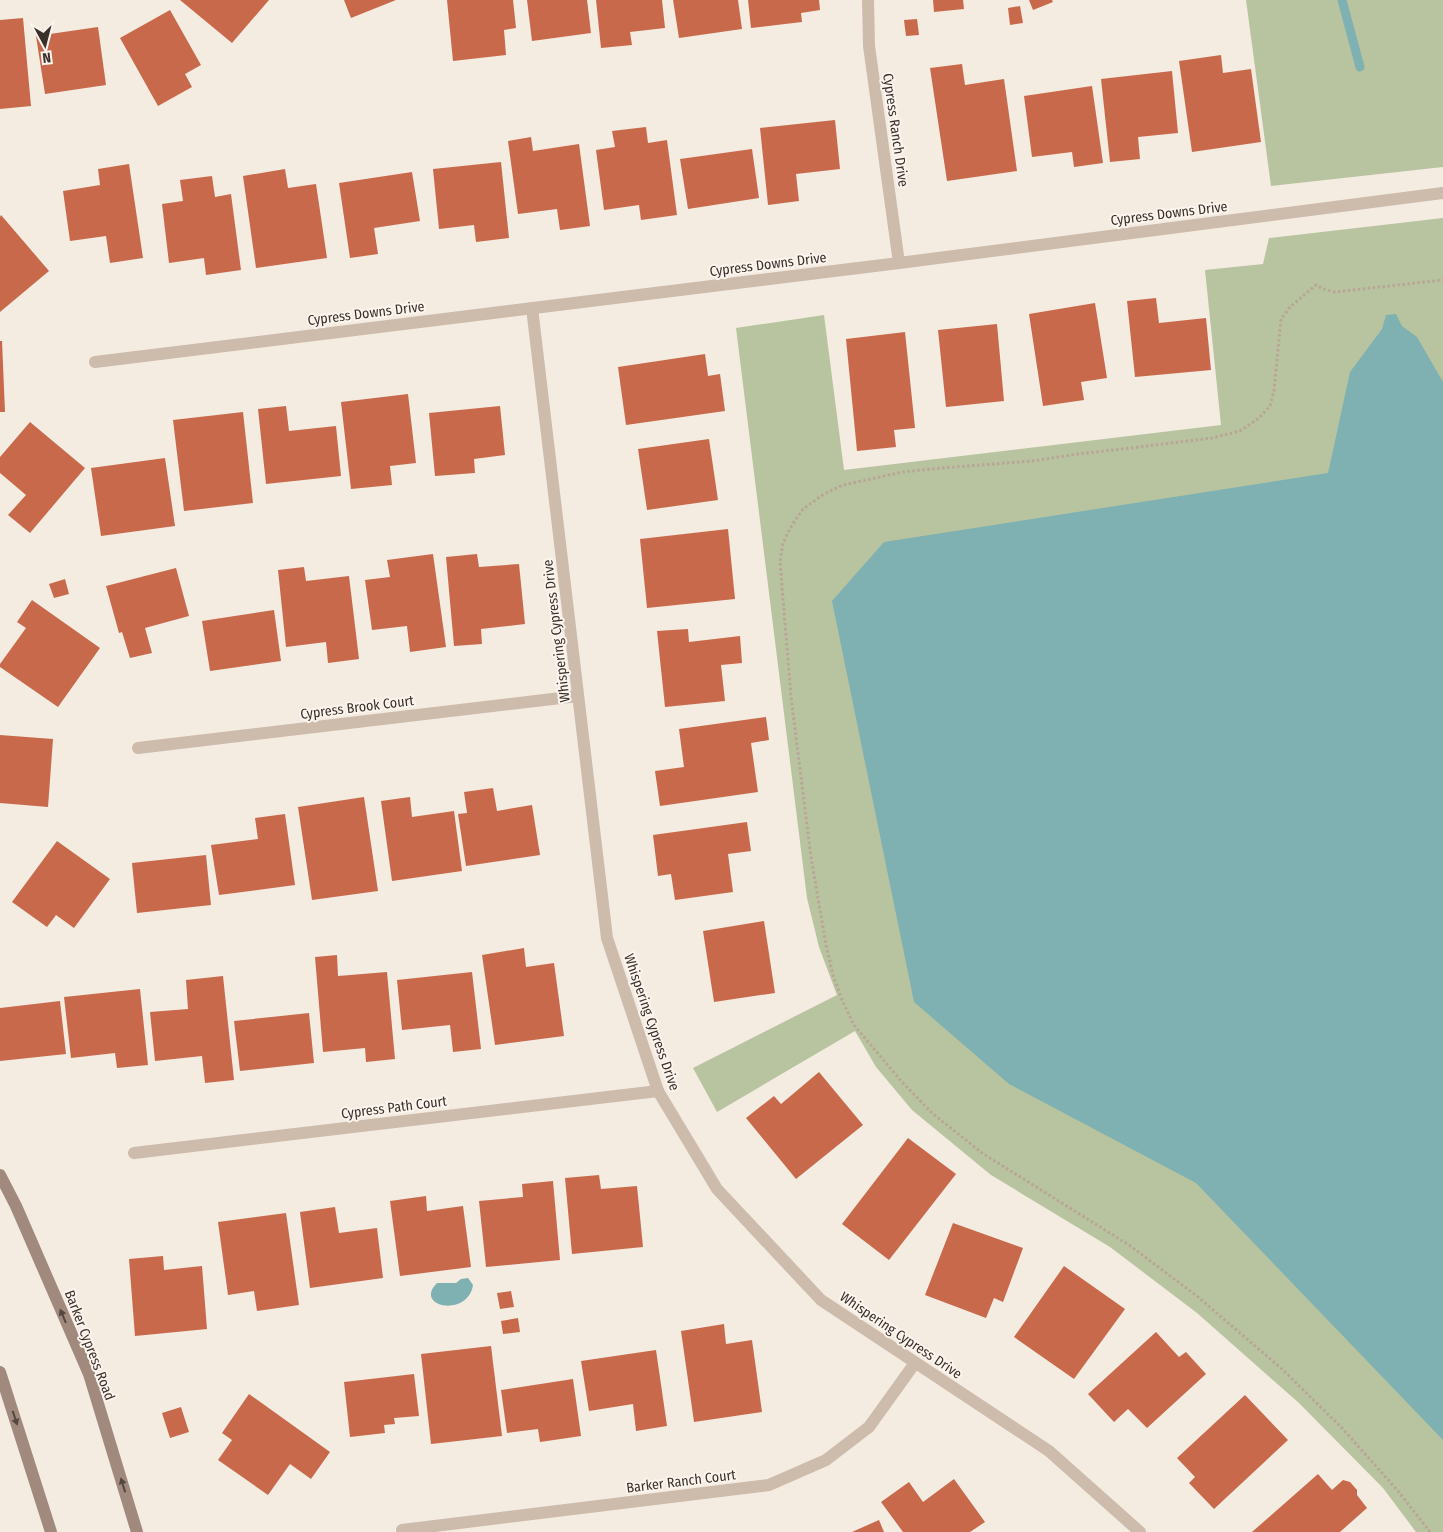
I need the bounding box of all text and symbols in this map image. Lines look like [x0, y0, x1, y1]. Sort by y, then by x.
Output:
north arrow [20, 20, 70, 70]
text: N [41, 48, 52, 66]
street label: Cypress Ranch Drive [879, 72, 912, 188]
street label: Cypress Downs Drive [1110, 198, 1229, 229]
street label: Cypress Downs Drive [709, 249, 828, 280]
street label: Cypress Downs Drive [307, 298, 426, 329]
street label: Whispering Cypress Drive [539, 559, 574, 703]
street label: Cypress Brook Court [299, 692, 415, 723]
street label: Whispering Cypress Drive [620, 951, 683, 1093]
street label: Cypress Path Court [340, 1093, 448, 1122]
street label: Barker Cypress Road [61, 1288, 118, 1403]
street label: Whispering Cypress Drive [836, 1288, 965, 1383]
one-way arrow [59, 1309, 67, 1323]
one-way arrow [11, 1411, 19, 1426]
street label: Barker Ranch Court [625, 1466, 737, 1497]
one-way arrow [118, 1478, 126, 1493]

